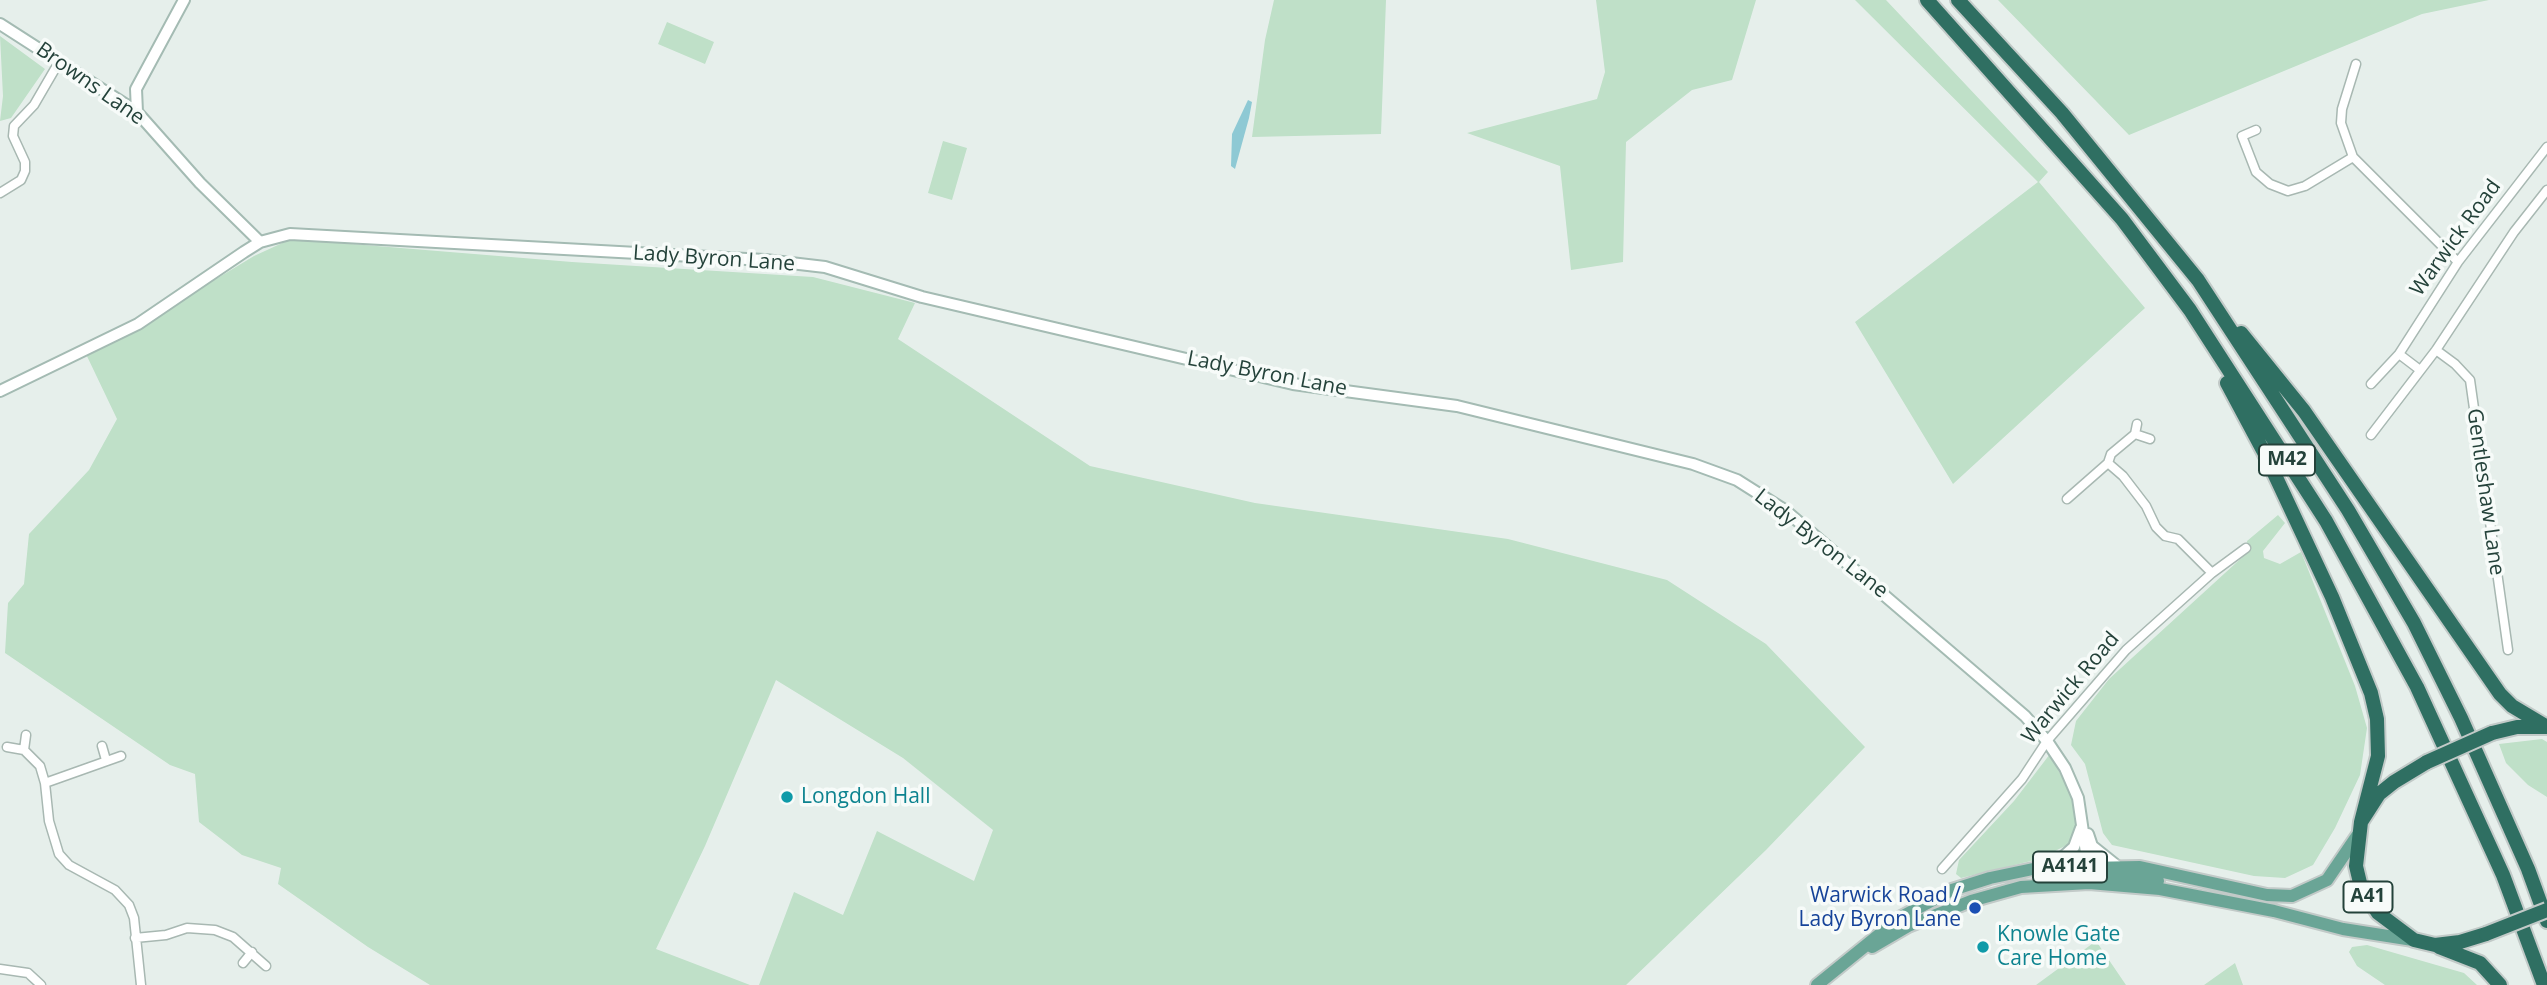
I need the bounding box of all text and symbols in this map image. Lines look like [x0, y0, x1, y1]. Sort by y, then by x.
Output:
street label: Browns Lane [31, 37, 149, 131]
street label: Warwick Road [2405, 175, 2507, 301]
street label: Lady Byron Lane [632, 241, 796, 277]
street label: Lady Byron Lane [1185, 346, 1349, 402]
street label: Gentleshaw Lane [2461, 407, 2509, 577]
road number: M42 [2259, 444, 2315, 475]
street label: Lady Byron Lane [1749, 484, 1893, 604]
street label: Warwick Road [2017, 627, 2125, 749]
place label: Longdon Hall [801, 784, 930, 810]
marker: Longdon Hall [779, 789, 795, 805]
road number: A4141 [2033, 852, 2107, 882]
road number: A41 [2344, 882, 2392, 912]
place label: Warwick Road / Lady Byron Lane [1799, 883, 1961, 933]
marker: Warwick Road / Lady Byron Lane [1967, 900, 1983, 916]
place label: Knowle Gate Care Home [1997, 922, 2120, 972]
marker: Knowle Gate Care Home [1975, 939, 1991, 955]

